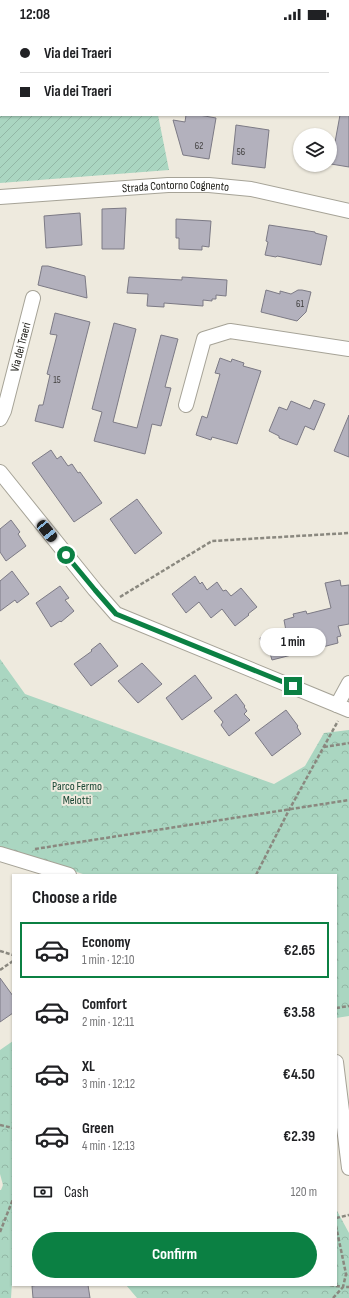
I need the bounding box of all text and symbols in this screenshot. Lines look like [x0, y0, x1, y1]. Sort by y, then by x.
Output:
text: 12:08 [20, 5, 50, 24]
text: Via dei Traeri [44, 44, 112, 63]
text: Via dei Traeri [44, 82, 112, 101]
map controls [293, 128, 337, 172]
button: layers [293, 128, 337, 172]
house number: 62 [195, 140, 203, 152]
house number: 56 [237, 146, 245, 158]
street label: Strada Contorno Cognento [121, 177, 230, 196]
house number: 61 [296, 298, 304, 310]
street label: Via dei Traeri [7, 321, 34, 373]
house number: 15 [53, 374, 61, 386]
car [35, 518, 59, 544]
route start [57, 546, 75, 564]
callout: 1 min [260, 628, 326, 656]
text: 1 min [281, 634, 305, 650]
route end [284, 677, 302, 695]
park label: Parco Fermo Melotti [52, 779, 102, 808]
text: Choose a ride [32, 887, 117, 908]
icon: car [34, 932, 70, 968]
text: Economy [82, 933, 131, 952]
text: €2.65 [284, 941, 315, 960]
text: 1 min · 12:10 [82, 952, 135, 968]
icon: car [34, 994, 70, 1030]
text: Comfort [82, 995, 127, 1014]
text: €3.58 [283, 1003, 315, 1022]
text: 2 min · 12:11 [82, 1014, 134, 1030]
icon: car [34, 1056, 70, 1092]
text: XL [82, 1057, 95, 1076]
text: €4.50 [283, 1065, 315, 1084]
text: 3 min · 12:12 [82, 1076, 135, 1092]
icon: car [34, 1118, 70, 1154]
text: Green [82, 1119, 114, 1138]
text: €2.39 [283, 1127, 315, 1146]
text: 4 min · 12:13 [82, 1138, 135, 1154]
icon: cash [32, 1181, 54, 1203]
text: Cash [64, 1183, 89, 1202]
text: 120 m [291, 1184, 317, 1200]
button: Confirm [32, 1232, 317, 1278]

